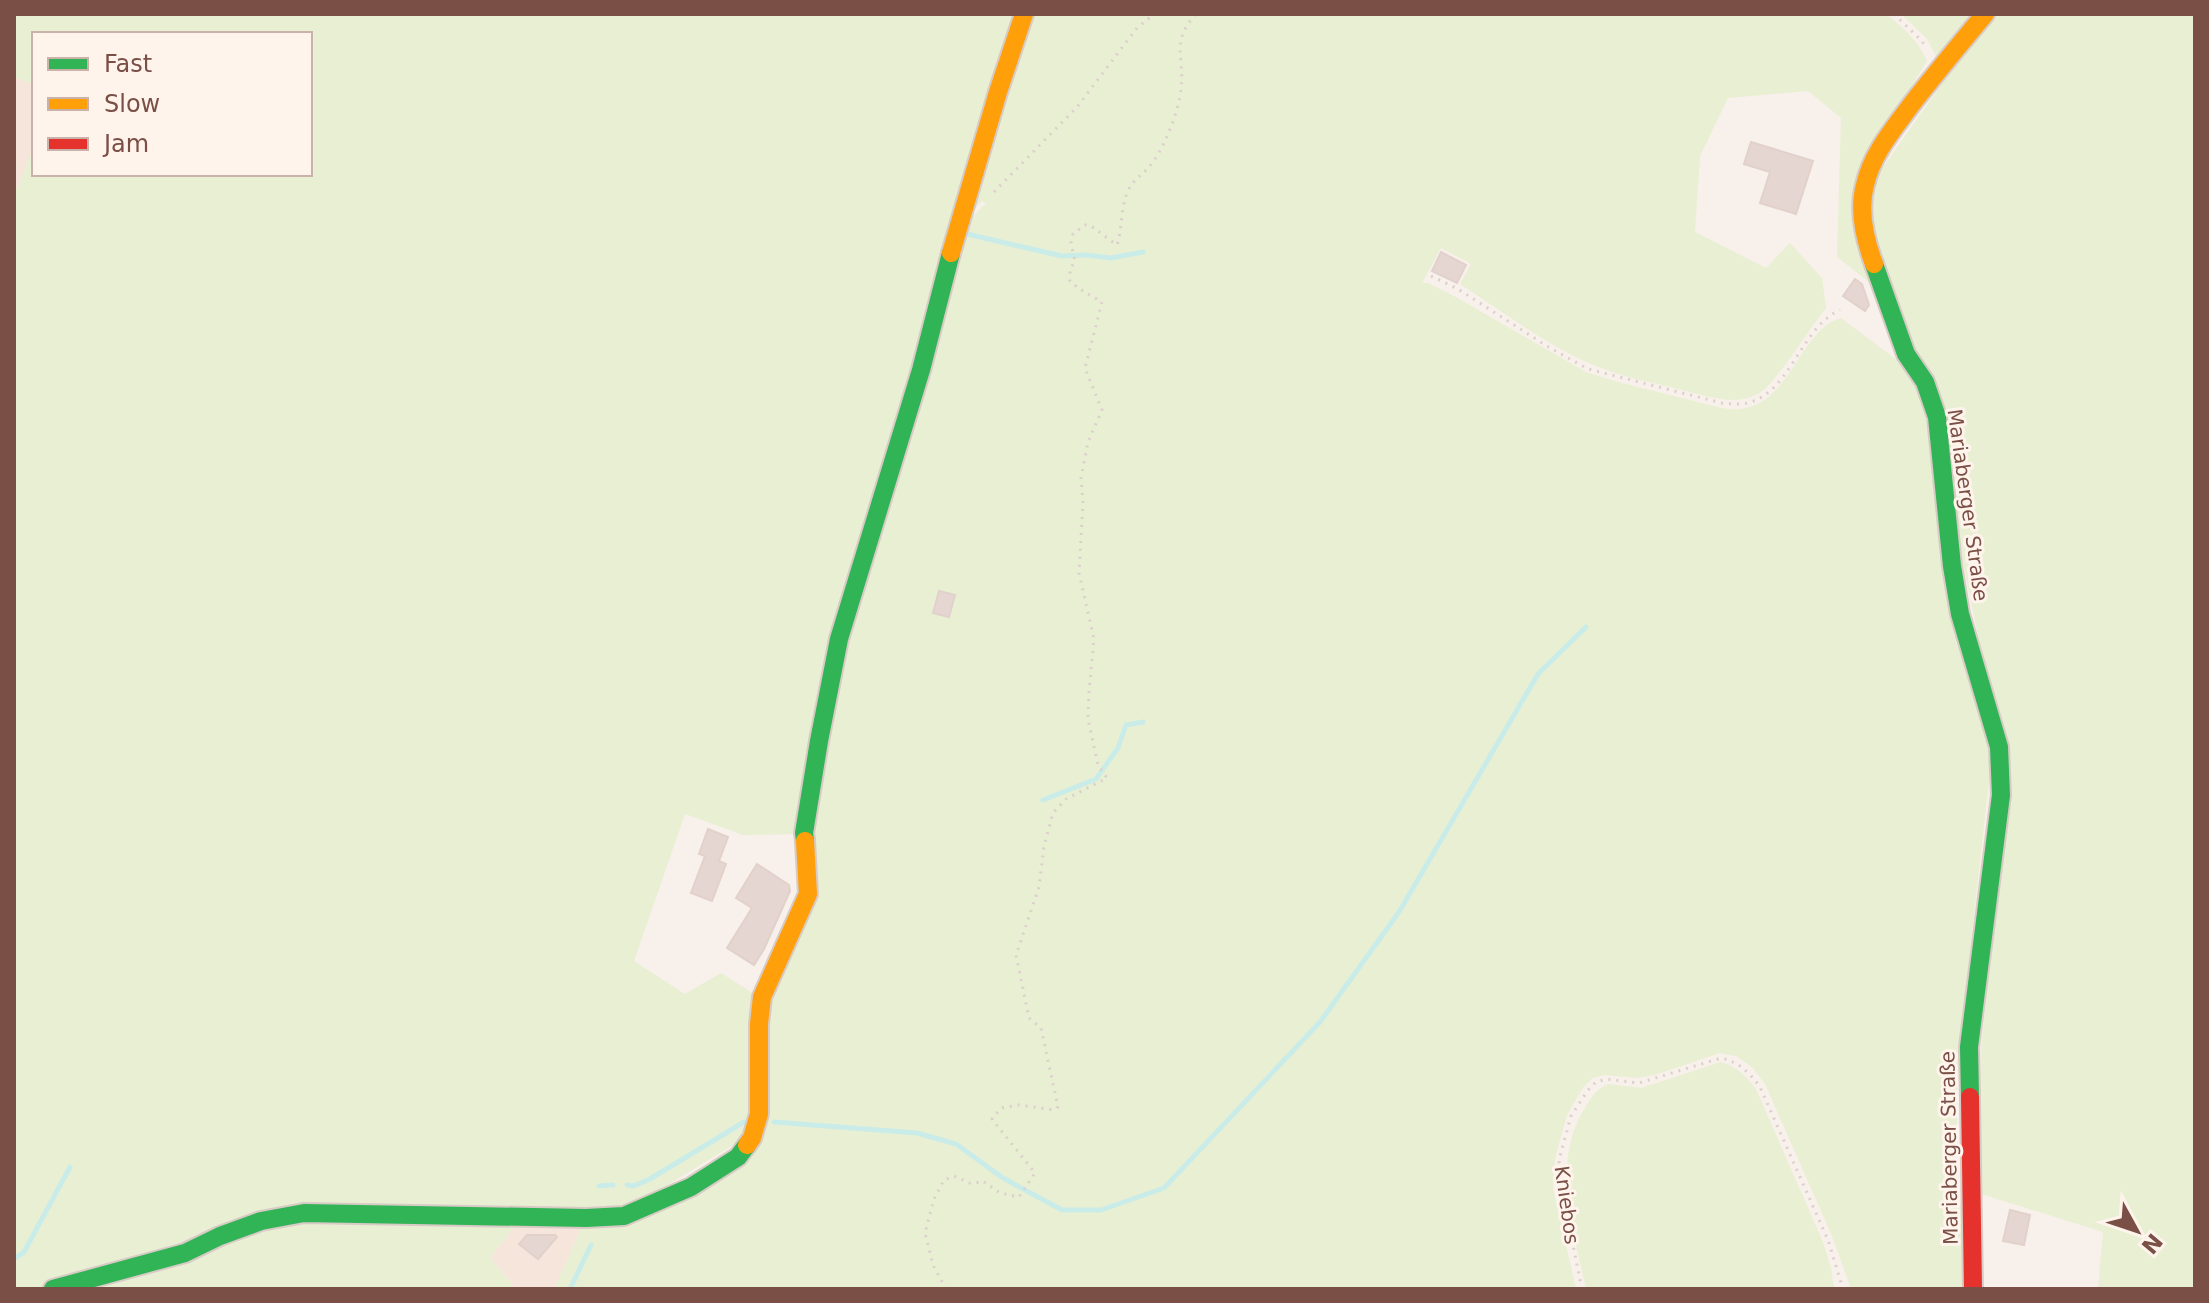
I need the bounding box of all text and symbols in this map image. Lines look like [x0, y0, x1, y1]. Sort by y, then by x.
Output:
legend [32, 32, 312, 176]
text: Fast [104, 50, 152, 78]
text: Slow [104, 90, 160, 118]
text: Jam [102, 130, 149, 158]
street label: Mariaberger Straße [1943, 407, 1993, 603]
street label: Mariaberger Straße [1935, 1051, 1963, 1245]
street label: Kniebos [1550, 1164, 1584, 1246]
north arrow [2097, 1191, 2177, 1271]
text: N [2136, 1228, 2167, 1259]

